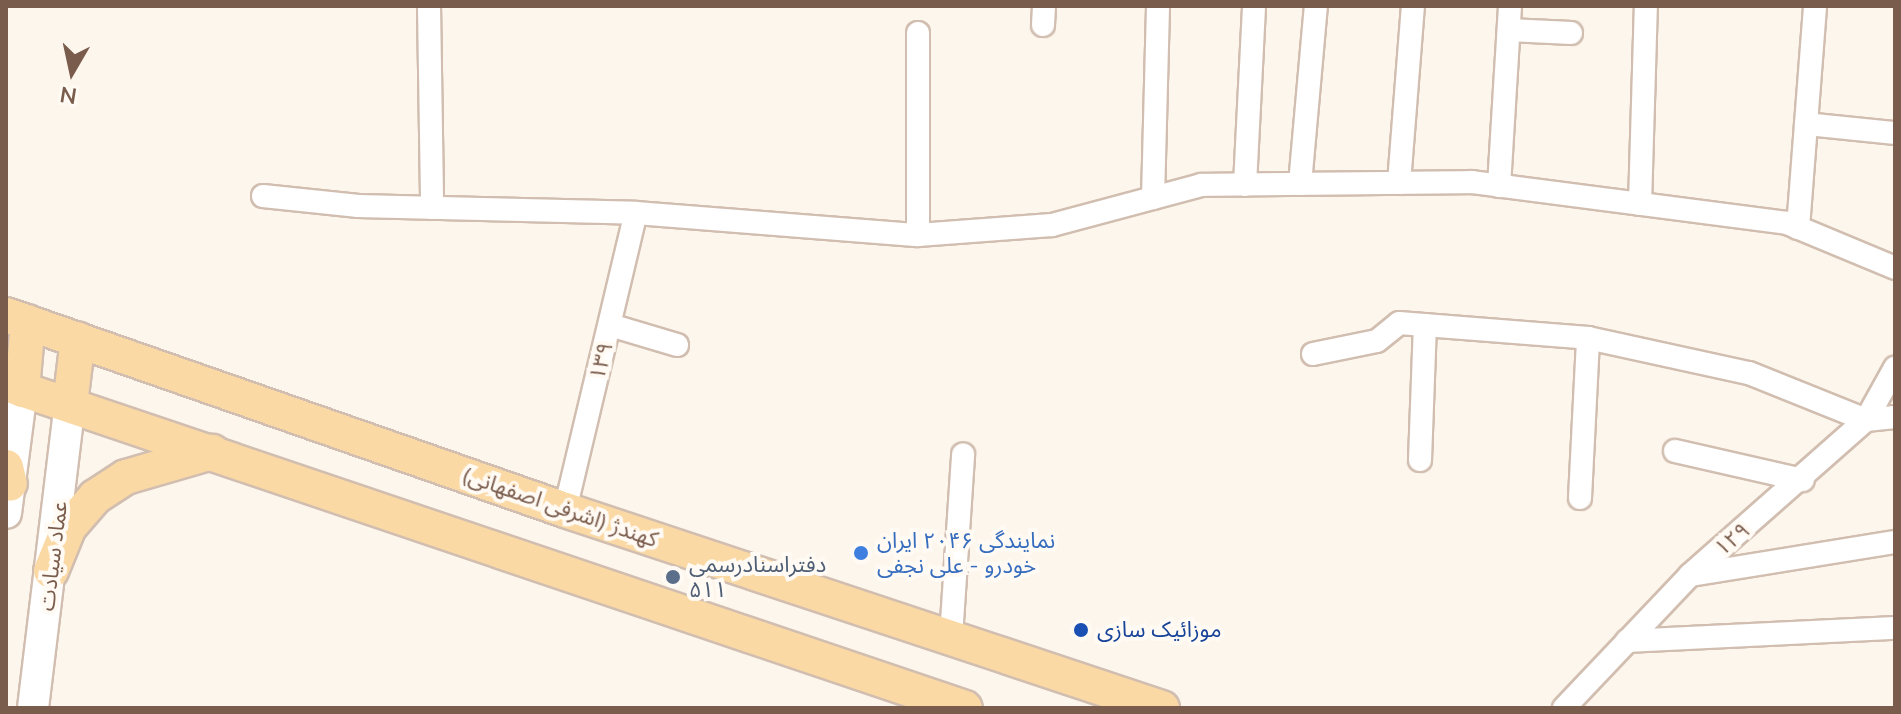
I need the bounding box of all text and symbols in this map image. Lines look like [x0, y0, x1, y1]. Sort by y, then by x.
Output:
north arrow [32, 32, 112, 112]
text: N [58, 81, 79, 111]
street label: ۱۳۹ [584, 339, 618, 383]
street label: کهندژ (اشرفی اصفهانی) [459, 461, 661, 553]
street label: عماد سیادت [33, 499, 73, 613]
street label: ۱۲۹ [1709, 517, 1755, 561]
place label: نمایندگی ۲۰۴۶ ایران خودرو - علی نجفی [877, 527, 1055, 578]
marker: نمایندگی ۲۰۴۶ ایران خودرو - علی نجفی [852, 544, 870, 562]
place label: دفتراسنادرسمی ۵۱۱ [689, 551, 826, 602]
marker: دفتراسنادرسمی ۵۱۱ [664, 568, 682, 586]
place label: موزائیک سازی [1097, 617, 1221, 643]
marker: موزائیک سازی [1072, 621, 1090, 639]

